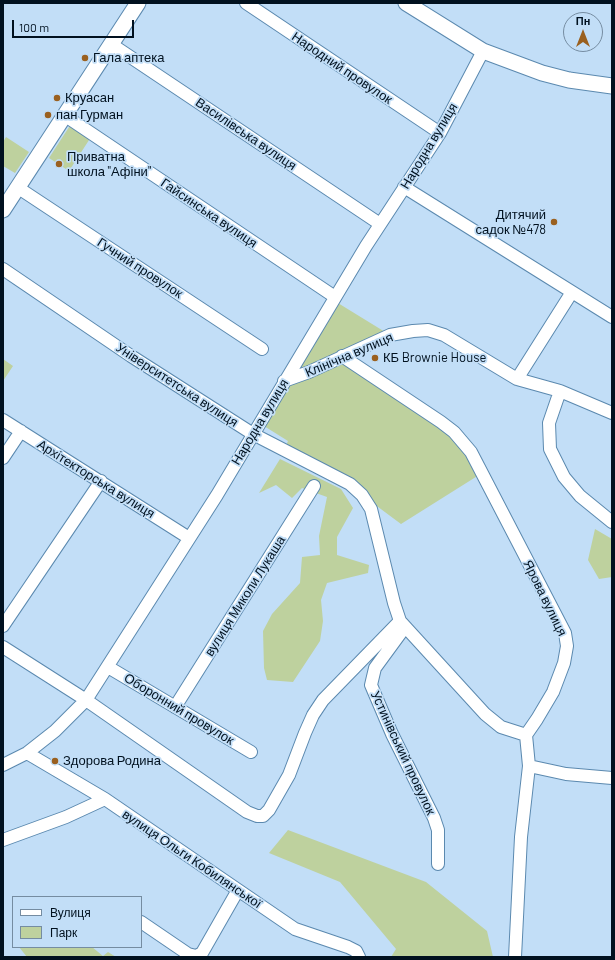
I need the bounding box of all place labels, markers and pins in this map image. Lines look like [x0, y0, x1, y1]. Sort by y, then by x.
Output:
place label: Гала аптека [93, 50, 164, 66]
marker: Гала аптека [80, 53, 90, 63]
place label: Круасан [65, 90, 114, 106]
marker: Круасан [52, 93, 62, 103]
place label: пан Гурман [56, 107, 123, 123]
marker: пан Гурман [43, 110, 53, 120]
place label: Приватна школа "Афіни" [67, 149, 151, 180]
marker: Приватна школа "Афіни" [54, 159, 64, 169]
place label: Дитячий садок №478 [476, 207, 546, 238]
marker: Дитячий садок №478 [549, 217, 559, 227]
place label: КБ Brownie House [383, 350, 486, 366]
marker: КБ Brownie House [370, 353, 380, 363]
place label: Здорова Родина [63, 753, 161, 769]
marker: Здорова Родина [50, 756, 60, 766]

